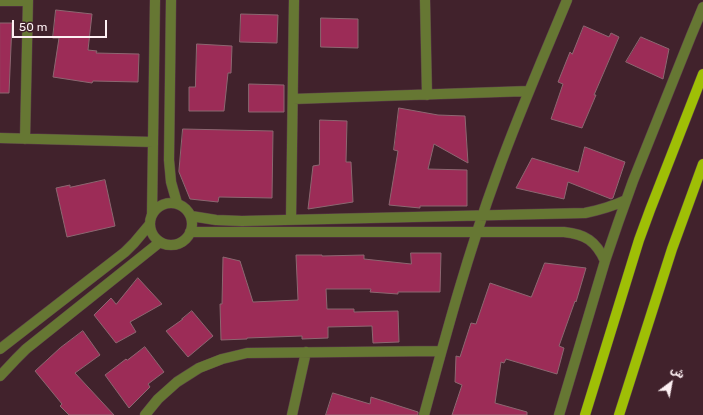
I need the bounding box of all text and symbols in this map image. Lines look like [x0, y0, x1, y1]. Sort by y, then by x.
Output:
scale bar [14, 12, 109, 38]
text: 50 m [19, 20, 47, 34]
north arrow [651, 363, 691, 403]
text: ش [668, 363, 687, 382]

